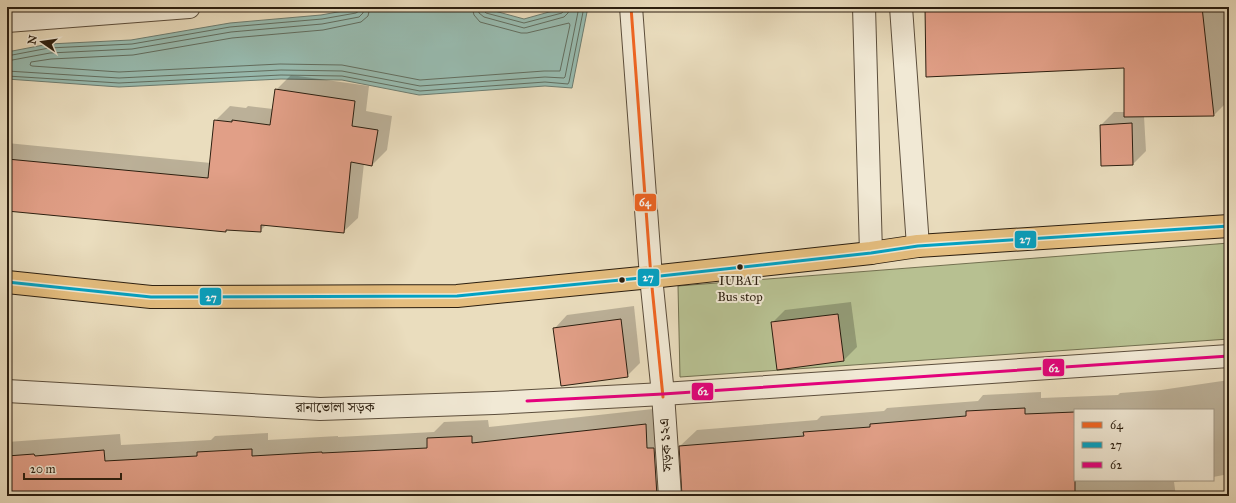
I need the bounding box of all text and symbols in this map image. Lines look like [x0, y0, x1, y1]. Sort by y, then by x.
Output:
north arrow [22, 22, 62, 62]
text: N [25, 33, 40, 46]
line badge: 64 [634, 193, 657, 212]
text: 64 [639, 196, 652, 210]
line badge: 27 [1014, 230, 1037, 249]
text: 27 [1020, 233, 1031, 246]
marker: IUBAT Bus stop [735, 262, 745, 272]
line badge: 27 [637, 268, 660, 287]
text: 27 [643, 271, 654, 284]
place label: IUBAT Bus stop [717, 273, 763, 305]
unlabelled marker [617, 275, 627, 285]
line badge: 27 [199, 287, 222, 306]
text: 27 [206, 291, 217, 304]
line badge: 62 [1042, 358, 1065, 377]
text: 62 [1048, 362, 1060, 375]
line badge: 62 [691, 382, 714, 401]
text: 62 [697, 385, 709, 398]
street label: রানাভোলা সড়ক [294, 399, 376, 416]
legend [1074, 409, 1214, 481]
street label: সড়ক ১২এ [656, 418, 676, 473]
text: 64 [1110, 418, 1123, 432]
text: 27 [1110, 438, 1122, 452]
scale bar [24, 455, 121, 481]
text: 62 [1110, 458, 1122, 472]
text: 20 m [30, 462, 56, 476]

